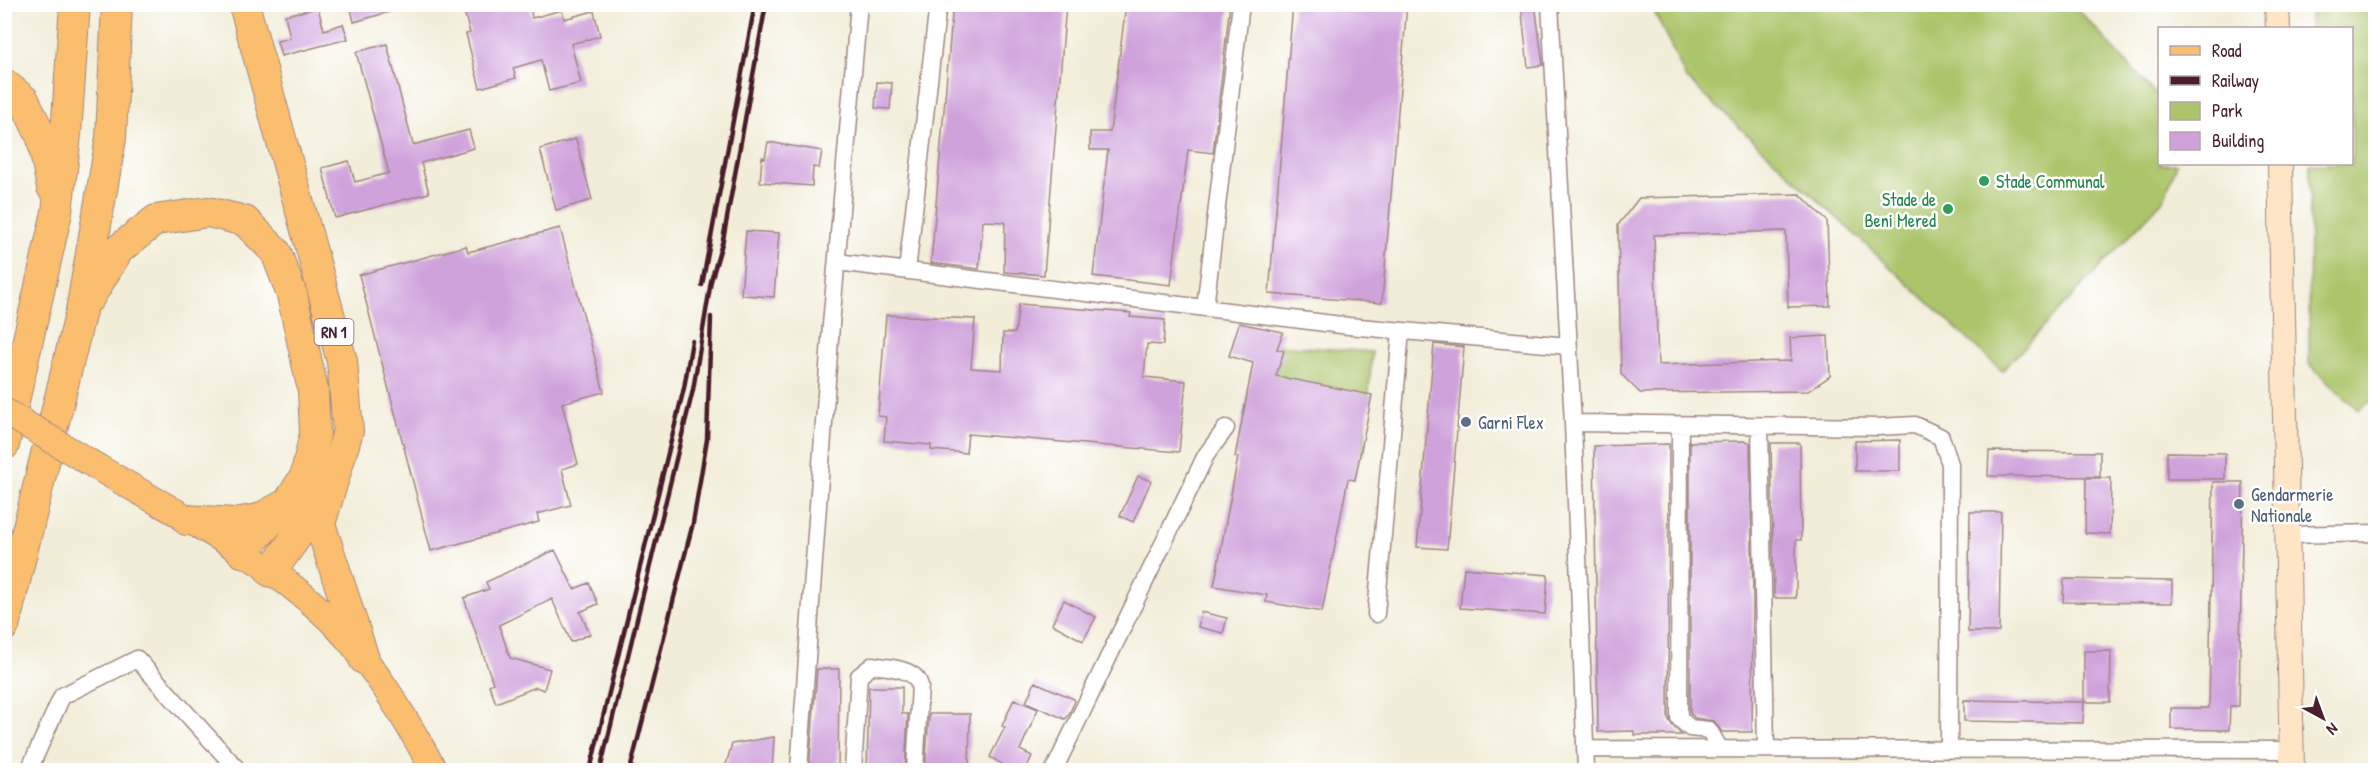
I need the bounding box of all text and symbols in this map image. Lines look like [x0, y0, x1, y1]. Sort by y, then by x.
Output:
legend [2158, 27, 2353, 165]
text: Road [2212, 38, 2242, 63]
text: Railway [2212, 68, 2259, 93]
text: Park [2212, 98, 2243, 123]
text: Building [2212, 128, 2264, 153]
place label: Stade Communal [1996, 169, 2105, 194]
marker: Stade Communal [1977, 174, 1991, 188]
place label: Stade de Beni Mered [1864, 187, 1936, 233]
marker: Stade de Beni Mered [1941, 202, 1955, 216]
road number: RN 1 [314, 319, 354, 345]
place label: Garni Flex [1478, 410, 1544, 435]
marker: Garni Flex [1459, 415, 1473, 429]
place label: Gendarmerie Nationale [2251, 482, 2333, 528]
marker: Gendarmerie Nationale [2232, 497, 2246, 511]
north arrow [2293, 688, 2353, 748]
text: N [2322, 718, 2343, 741]

